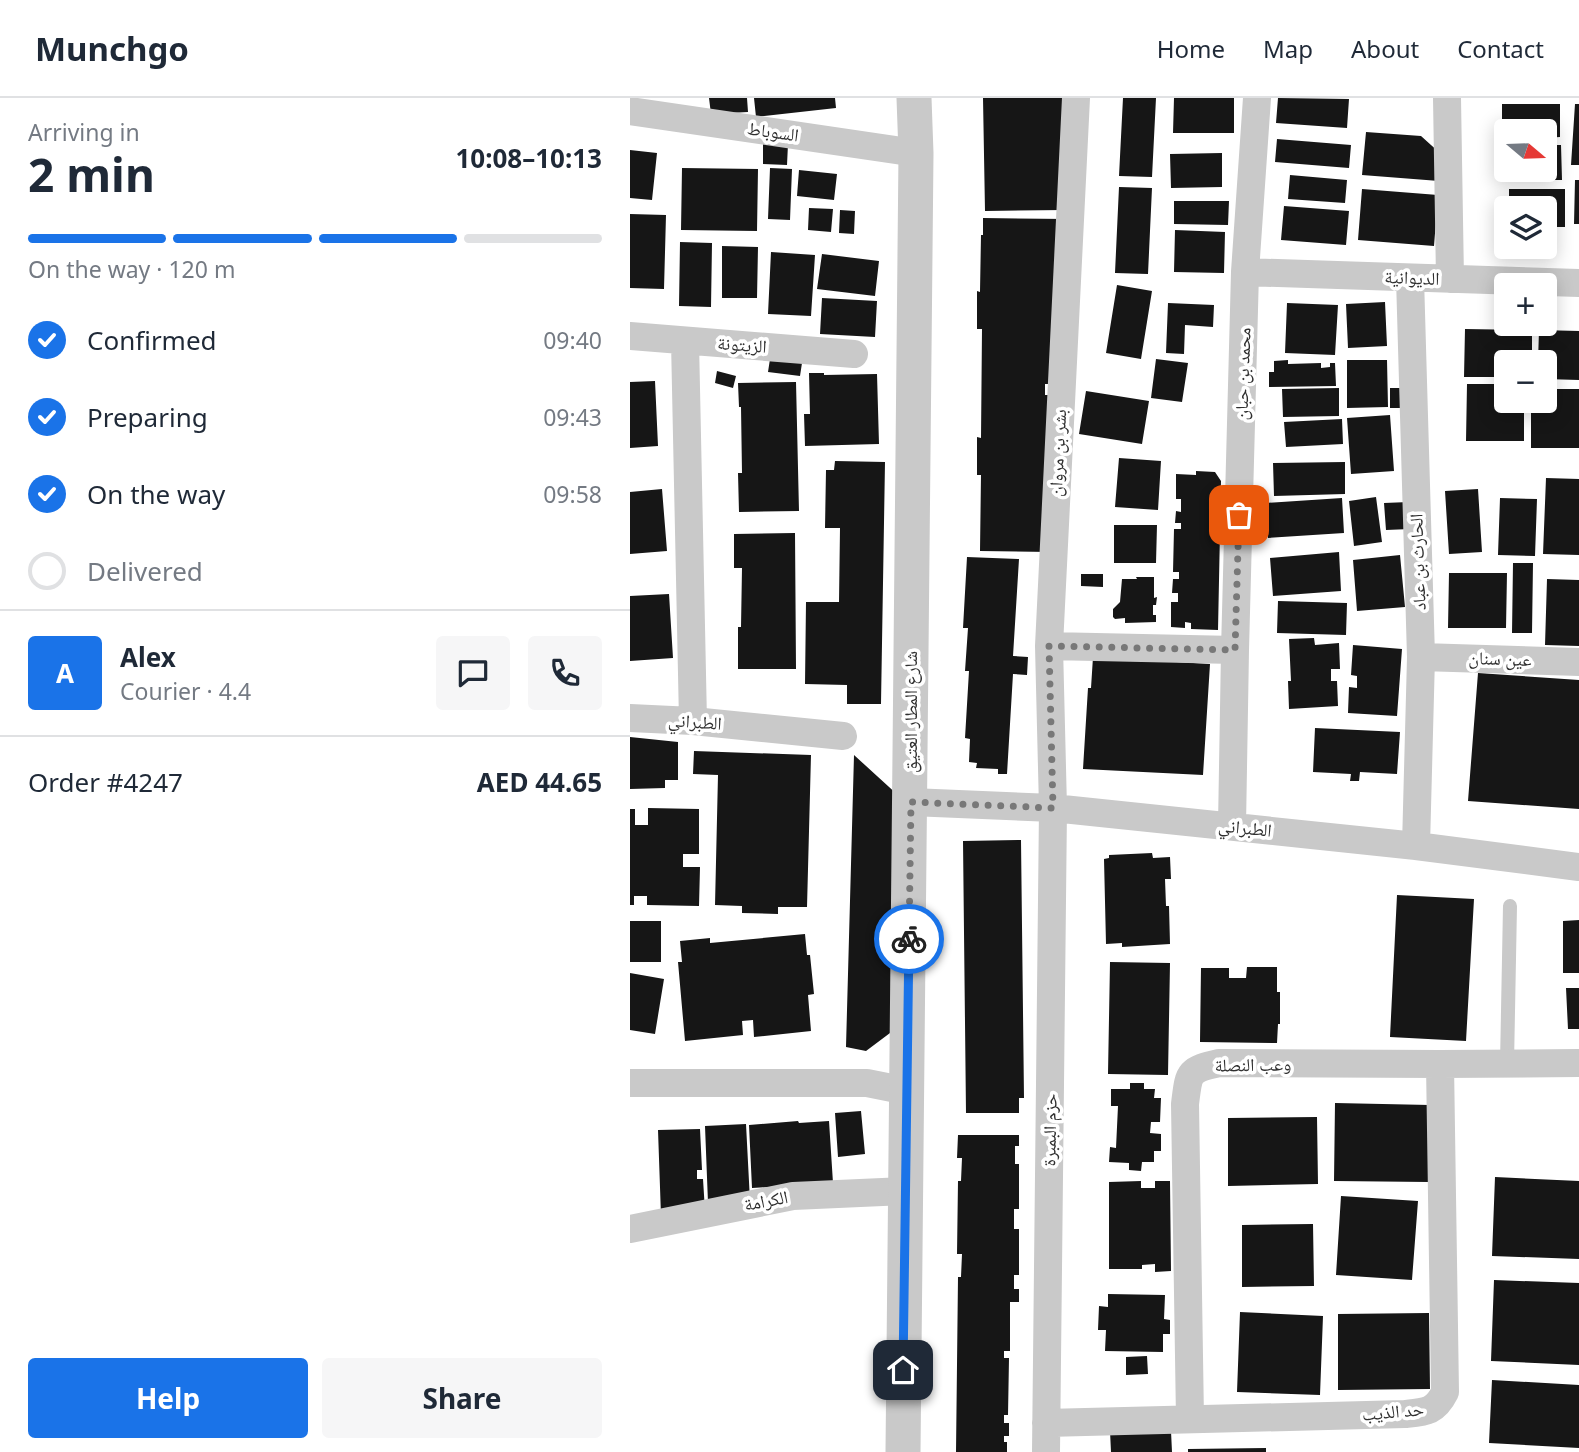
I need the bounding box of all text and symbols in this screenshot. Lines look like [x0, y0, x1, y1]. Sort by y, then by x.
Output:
text: Munchgo [35, 26, 189, 71]
text: Home [1157, 32, 1225, 65]
text: Map [1263, 32, 1313, 65]
text: About [1351, 32, 1419, 65]
text: Contact [1457, 32, 1544, 65]
text: Arriving in [28, 116, 140, 148]
street label: السوباط [746, 116, 800, 146]
north arrow [1494, 119, 1558, 182]
map controls [1494, 119, 1557, 413]
text: 10:08–10:13 [455, 140, 602, 176]
text: 2 min [28, 143, 155, 205]
button: layers [1494, 196, 1557, 259]
text: On the way · 120 m [28, 253, 235, 285]
street label: الديوانية [1384, 264, 1440, 290]
button: + [1494, 273, 1557, 336]
icon: check [28, 321, 66, 359]
text: Confirmed [87, 322, 217, 358]
text: 09:40 [543, 324, 602, 356]
street label: محمد بن حبان [1228, 327, 1256, 421]
street label: الزيتونة [717, 330, 768, 358]
button: − [1494, 350, 1557, 413]
icon: check [28, 398, 66, 436]
text: Preparing [87, 399, 208, 435]
text: 09:43 [543, 401, 602, 433]
street label: بشر بن مروان [1043, 408, 1071, 497]
icon: check [28, 475, 66, 513]
text: On the way [87, 476, 225, 512]
text: 09:58 [543, 478, 602, 510]
pin [1209, 485, 1269, 545]
icon: bag [1220, 496, 1258, 534]
street label: الحارث بن عباد [1403, 513, 1431, 611]
text: Delivered [87, 553, 203, 589]
button: chat [436, 636, 510, 710]
button: phone [528, 636, 602, 710]
text: Alex [120, 639, 176, 675]
street label: عين سنان [1468, 645, 1532, 671]
street label: شارع المطار العتيق [898, 651, 922, 773]
text: A [56, 655, 74, 691]
text: Courier · 4.4 [120, 675, 251, 707]
street label: الطبراني [667, 707, 723, 738]
text: Order #4247 [28, 764, 183, 800]
text: AED 44.65 [477, 764, 602, 800]
street label: الطبراني [1217, 812, 1273, 845]
courier [874, 904, 944, 974]
icon: bike [890, 920, 928, 958]
street label: وعب النصلة [1214, 1051, 1292, 1077]
street label: حزم البمبرة [1036, 1093, 1063, 1167]
street label: الكرامة [742, 1184, 790, 1216]
pin [873, 1340, 933, 1400]
icon: home [884, 1351, 922, 1389]
button: Help [28, 1358, 308, 1438]
button: Share [322, 1358, 602, 1438]
street label: حد الذيب [1361, 1396, 1425, 1426]

